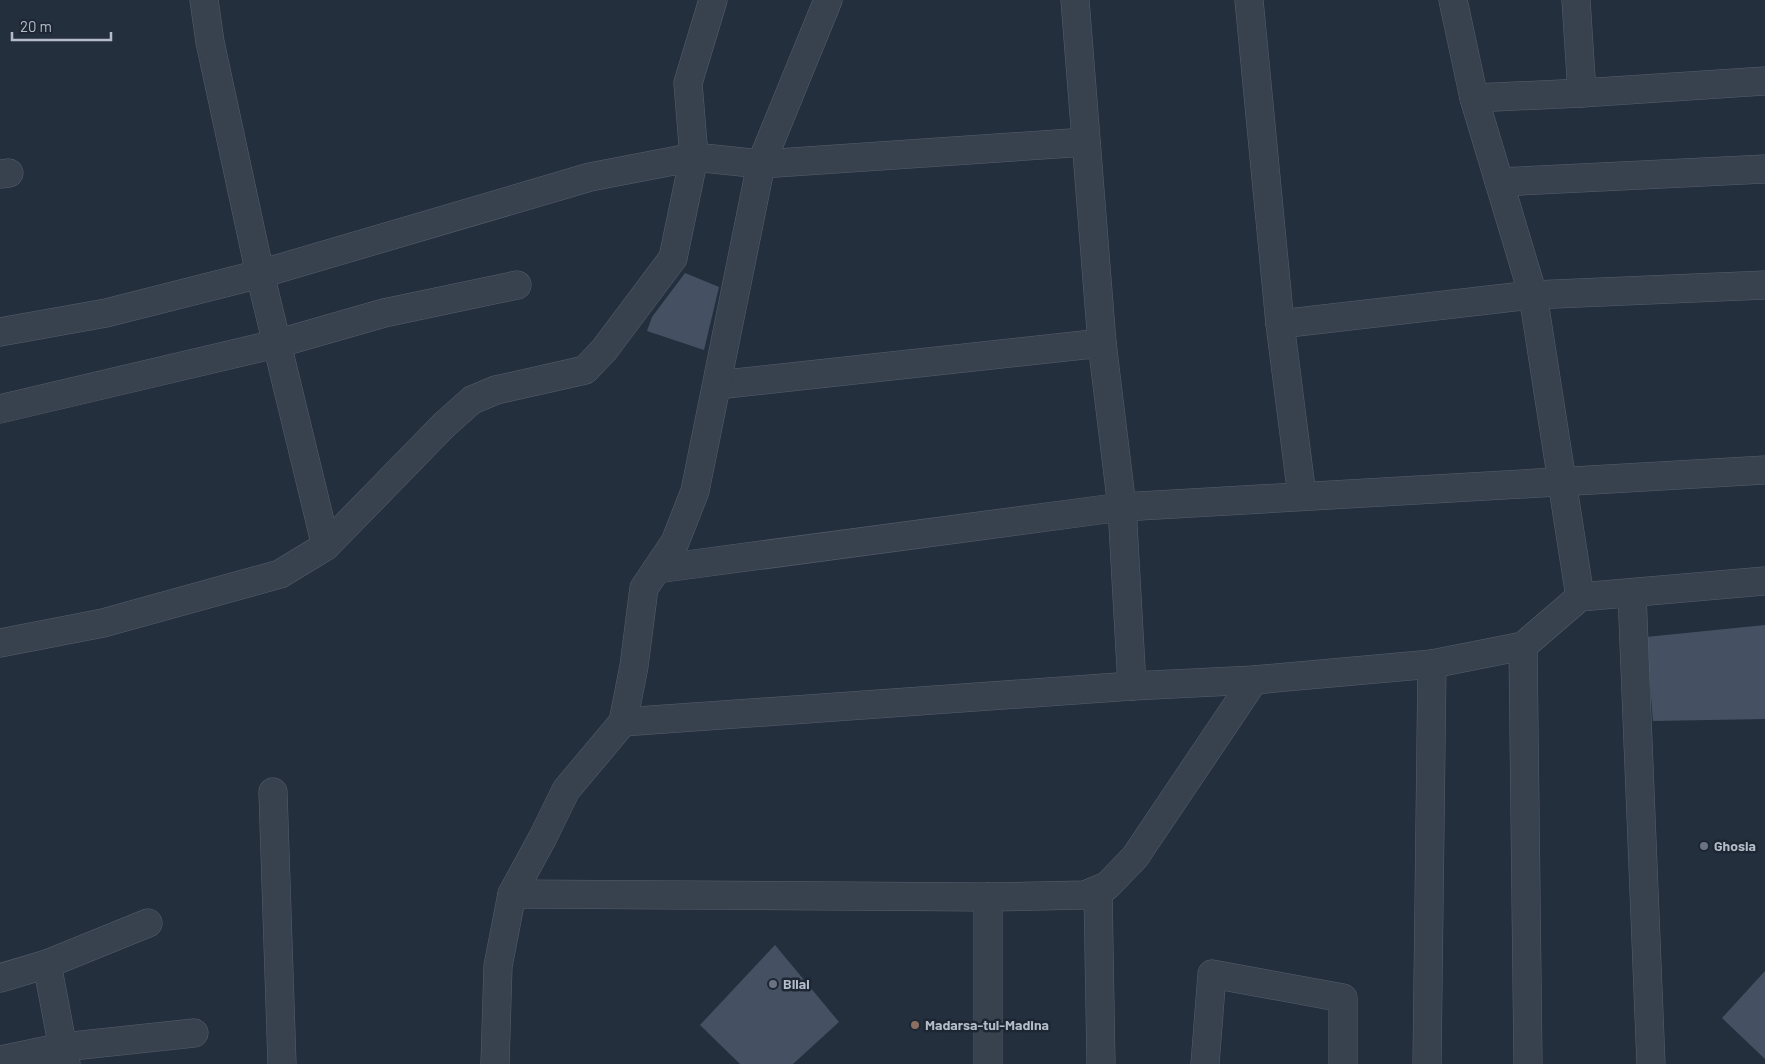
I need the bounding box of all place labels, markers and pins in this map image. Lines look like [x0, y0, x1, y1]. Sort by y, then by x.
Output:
place label: Ghosia [1714, 837, 1756, 854]
marker: Ghosia [1698, 840, 1710, 852]
place label: BIlal [783, 975, 810, 992]
marker: BIlal [767, 978, 779, 990]
place label: Madarsa-tul-Madina [925, 1016, 1049, 1033]
marker: Madarsa-tul-Madina [909, 1019, 921, 1031]

